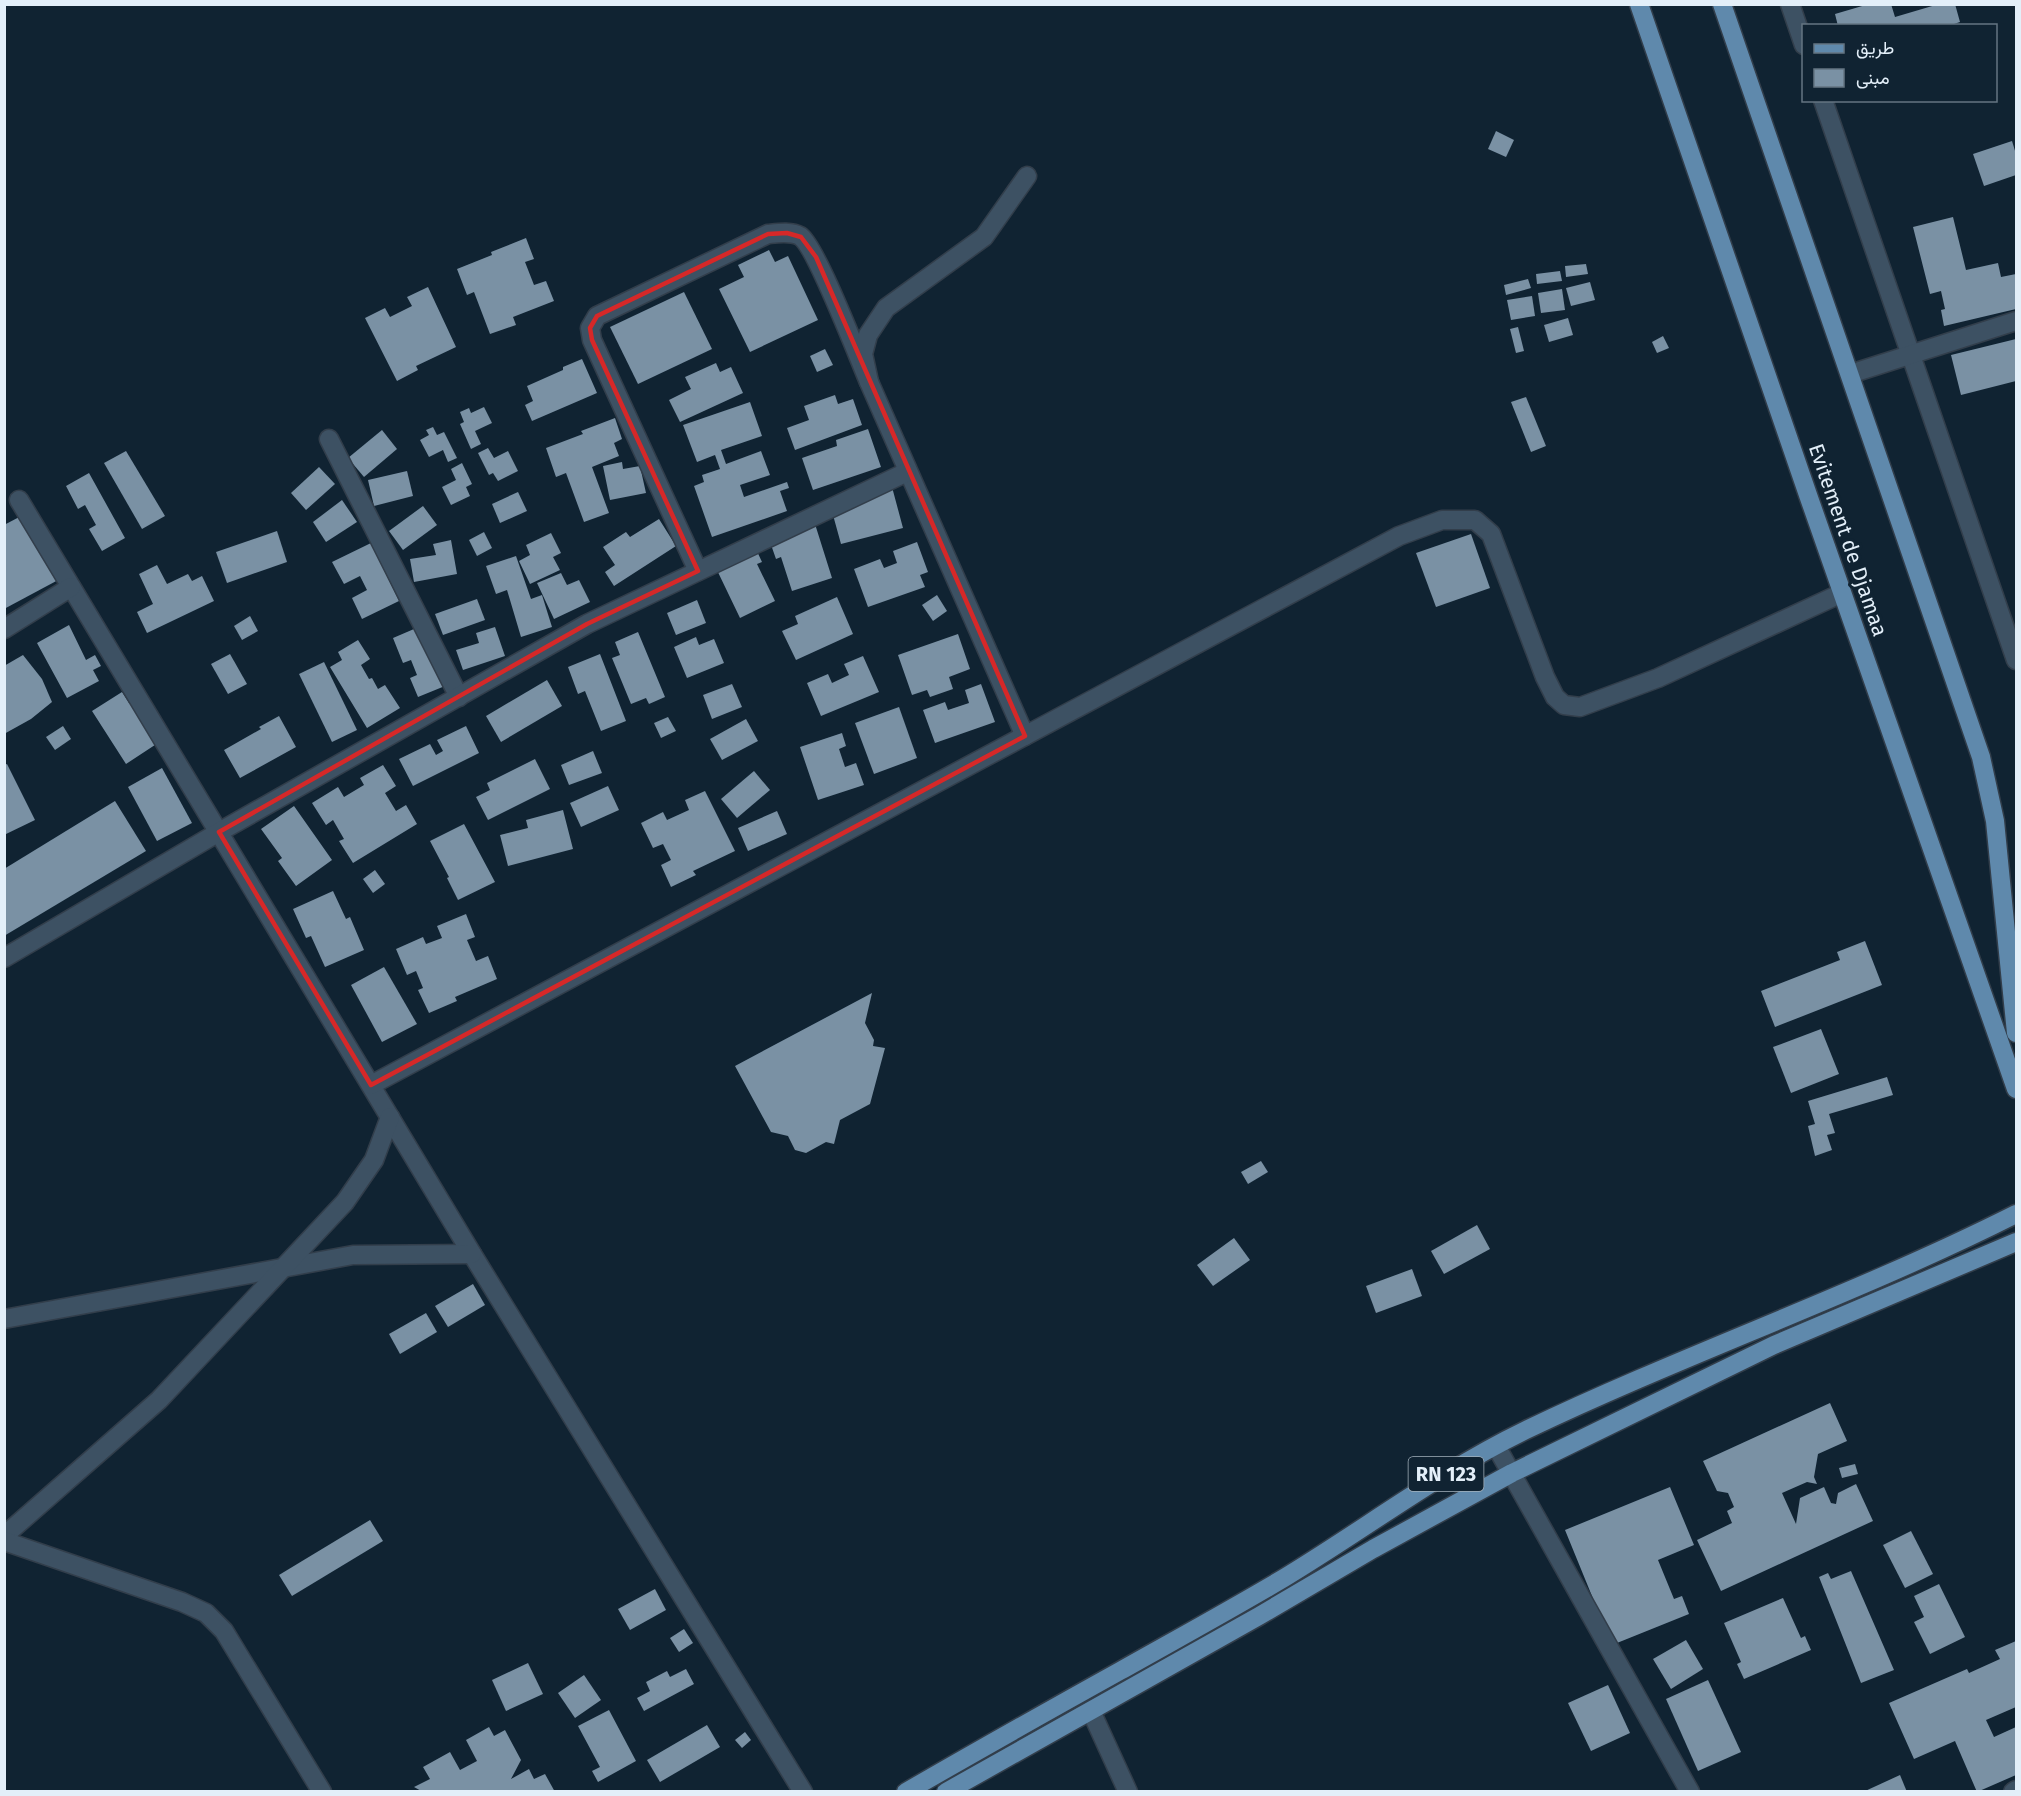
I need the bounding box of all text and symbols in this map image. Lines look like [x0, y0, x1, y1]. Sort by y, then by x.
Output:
legend [1802, 24, 1997, 102]
text: طريق [1856, 37, 1894, 59]
text: مبنى [1856, 67, 1890, 89]
street label: Evitement de Djamaa [1803, 440, 1893, 640]
road number: RN 123 [1408, 1457, 1484, 1491]

